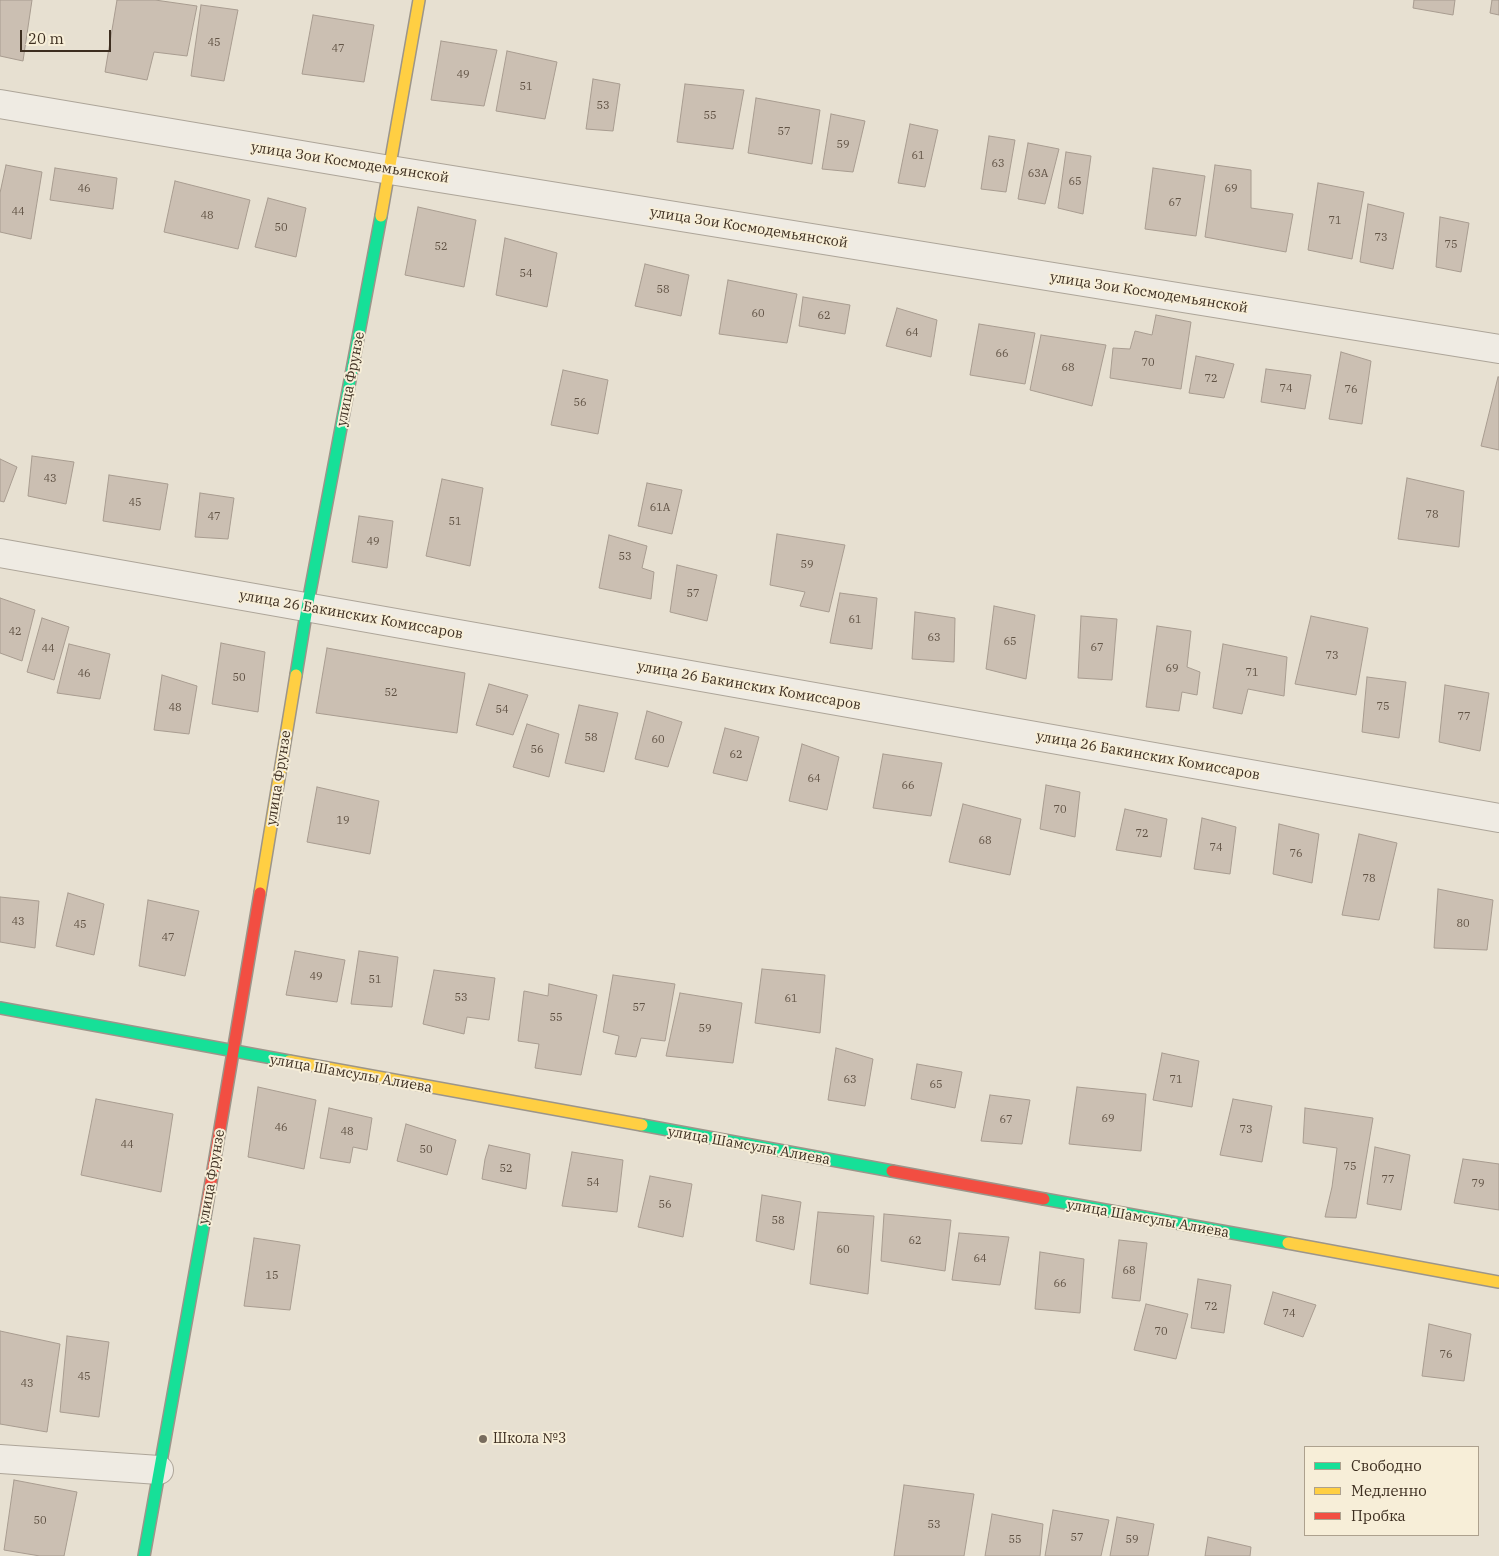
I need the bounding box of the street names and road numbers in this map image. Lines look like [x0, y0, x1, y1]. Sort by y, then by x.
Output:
street label: улица Зои Космодемьянской [250, 139, 450, 187]
street label: улица Зои Космодемьянской [649, 204, 849, 252]
street label: улица Зои Космодемьянской [1049, 269, 1249, 317]
street label: улица Фрунзе [334, 330, 368, 428]
street label: улица 26 Бакинских Комиссаров [238, 587, 464, 643]
street label: улица 26 Бакинских Комиссаров [636, 658, 862, 714]
street label: улица 26 Бакинских Комиссаров [1035, 728, 1261, 784]
street label: улица Фрунзе [263, 729, 295, 827]
street label: улица Шамсулы Алиева [268, 1051, 434, 1097]
street label: улица Шамсулы Алиева [666, 1123, 832, 1169]
street label: улица Фрунзе [195, 1128, 229, 1226]
street label: улица Шамсулы Алиева [1065, 1196, 1231, 1242]

